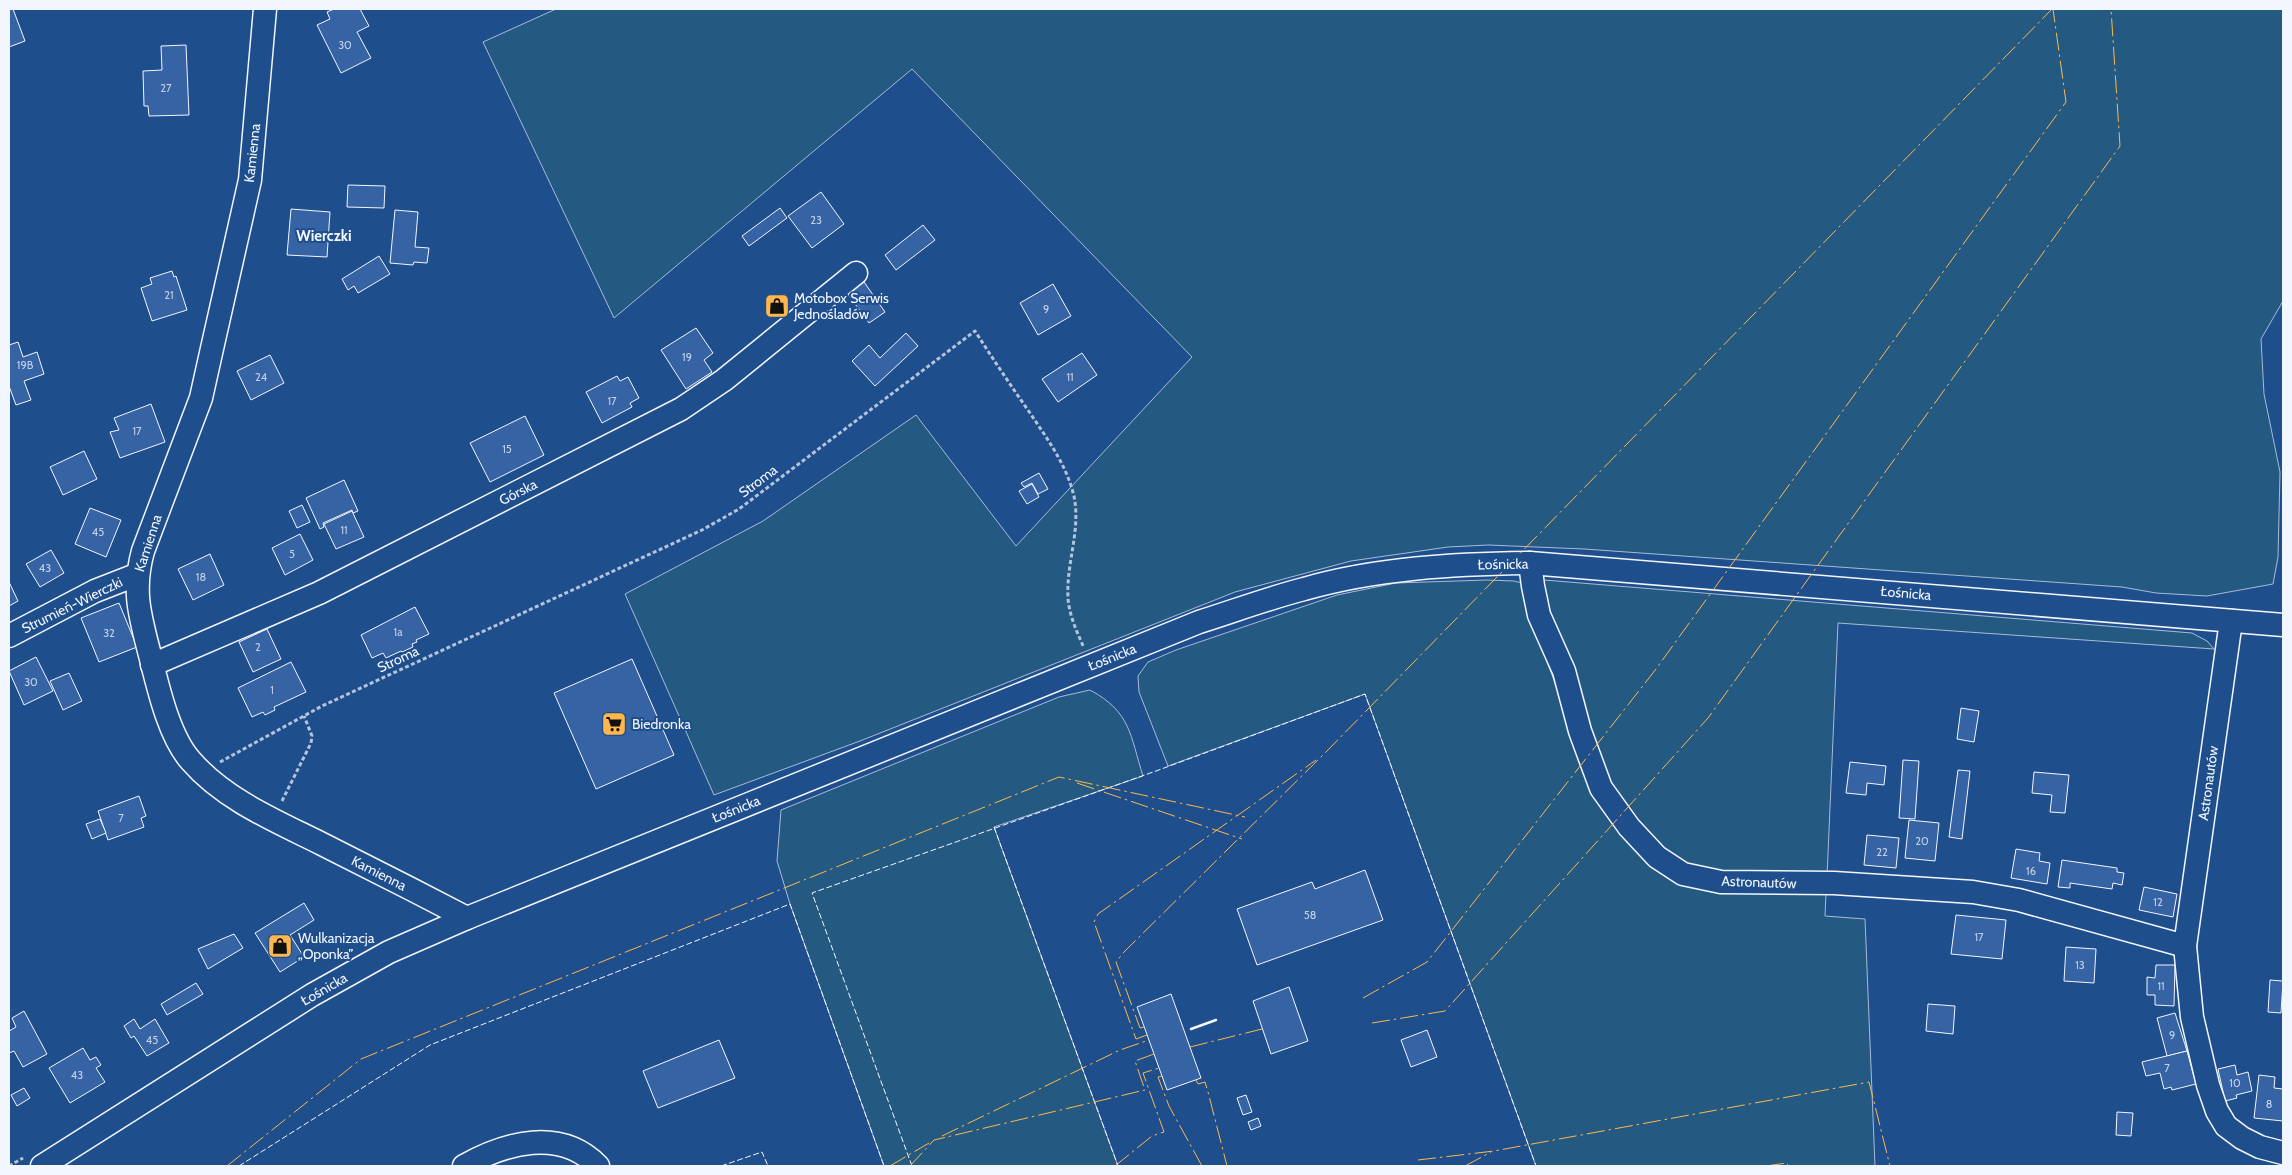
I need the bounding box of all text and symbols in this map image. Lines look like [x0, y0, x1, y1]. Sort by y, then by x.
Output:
house number: 30 [338, 38, 352, 52]
house number: 27 [160, 81, 172, 95]
street label: Kamienna [240, 122, 264, 183]
house number: 23 [810, 213, 822, 227]
district label: Wierczki [296, 227, 352, 245]
house number: 21 [164, 288, 174, 302]
place label: Motobox Serwis Jednośladów [793, 289, 889, 323]
shop icon: Motobox Serwis Jednośladów [764, 293, 790, 319]
house number: 9 [1043, 302, 1049, 316]
house number: 19 [682, 350, 692, 364]
house number: 19B [17, 358, 34, 372]
house number: 24 [255, 370, 268, 384]
house number: 11 [1066, 370, 1074, 384]
house number: 17 [607, 394, 617, 408]
house number: 17 [132, 424, 142, 438]
house number: 15 [502, 442, 512, 456]
street label: Stroma [735, 461, 781, 501]
street label: Górska [496, 475, 540, 509]
street label: Kamienna [130, 512, 166, 574]
house number: 11 [340, 523, 348, 537]
house number: 45 [92, 525, 104, 539]
house number: 5 [289, 547, 295, 561]
street label: Łośnicka [1478, 555, 1529, 573]
house number: 43 [39, 561, 51, 575]
house number: 18 [196, 570, 206, 584]
street label: Strumień-Wierczki [19, 573, 126, 637]
street label: Łośnicka [1880, 582, 1932, 604]
house number: 1a [394, 625, 403, 639]
house number: 32 [103, 626, 115, 640]
street label: Łośnicka [1085, 639, 1139, 675]
house number: 2 [255, 640, 261, 654]
street label: Stroma [374, 642, 422, 676]
house number: 30 [24, 675, 38, 689]
house number: 1 [270, 683, 274, 697]
supermarket icon: Biedronka [601, 711, 627, 737]
place label: Biedronka [632, 715, 691, 733]
street label: Astronautów [2194, 744, 2222, 822]
street label: Łośnicka [709, 791, 763, 827]
house number: 7 [118, 811, 124, 825]
house number: 20 [1915, 834, 1929, 848]
house number: 22 [1876, 845, 1888, 859]
street label: Kamienna [348, 851, 410, 895]
house number: 16 [2026, 864, 2036, 878]
street label: Astronautów [1721, 872, 1797, 892]
house number: 12 [2153, 895, 2163, 909]
house number: 58 [1304, 908, 1316, 922]
place label: Wulkanizacja „Oponka” [298, 929, 375, 963]
house number: 17 [1974, 930, 1984, 944]
shop icon: Wulkanizacja „Oponka” [267, 933, 293, 959]
house number: 13 [2075, 958, 2085, 972]
street label: Łośnicka [298, 968, 351, 1009]
house number: 11 [2157, 979, 2165, 993]
house number: 9 [2169, 1028, 2175, 1042]
house number: 45 [146, 1033, 158, 1047]
house number: 7 [2164, 1061, 2170, 1075]
house number: 43 [71, 1068, 83, 1082]
house number: 10 [2229, 1076, 2241, 1090]
house number: 8 [2266, 1097, 2272, 1111]

